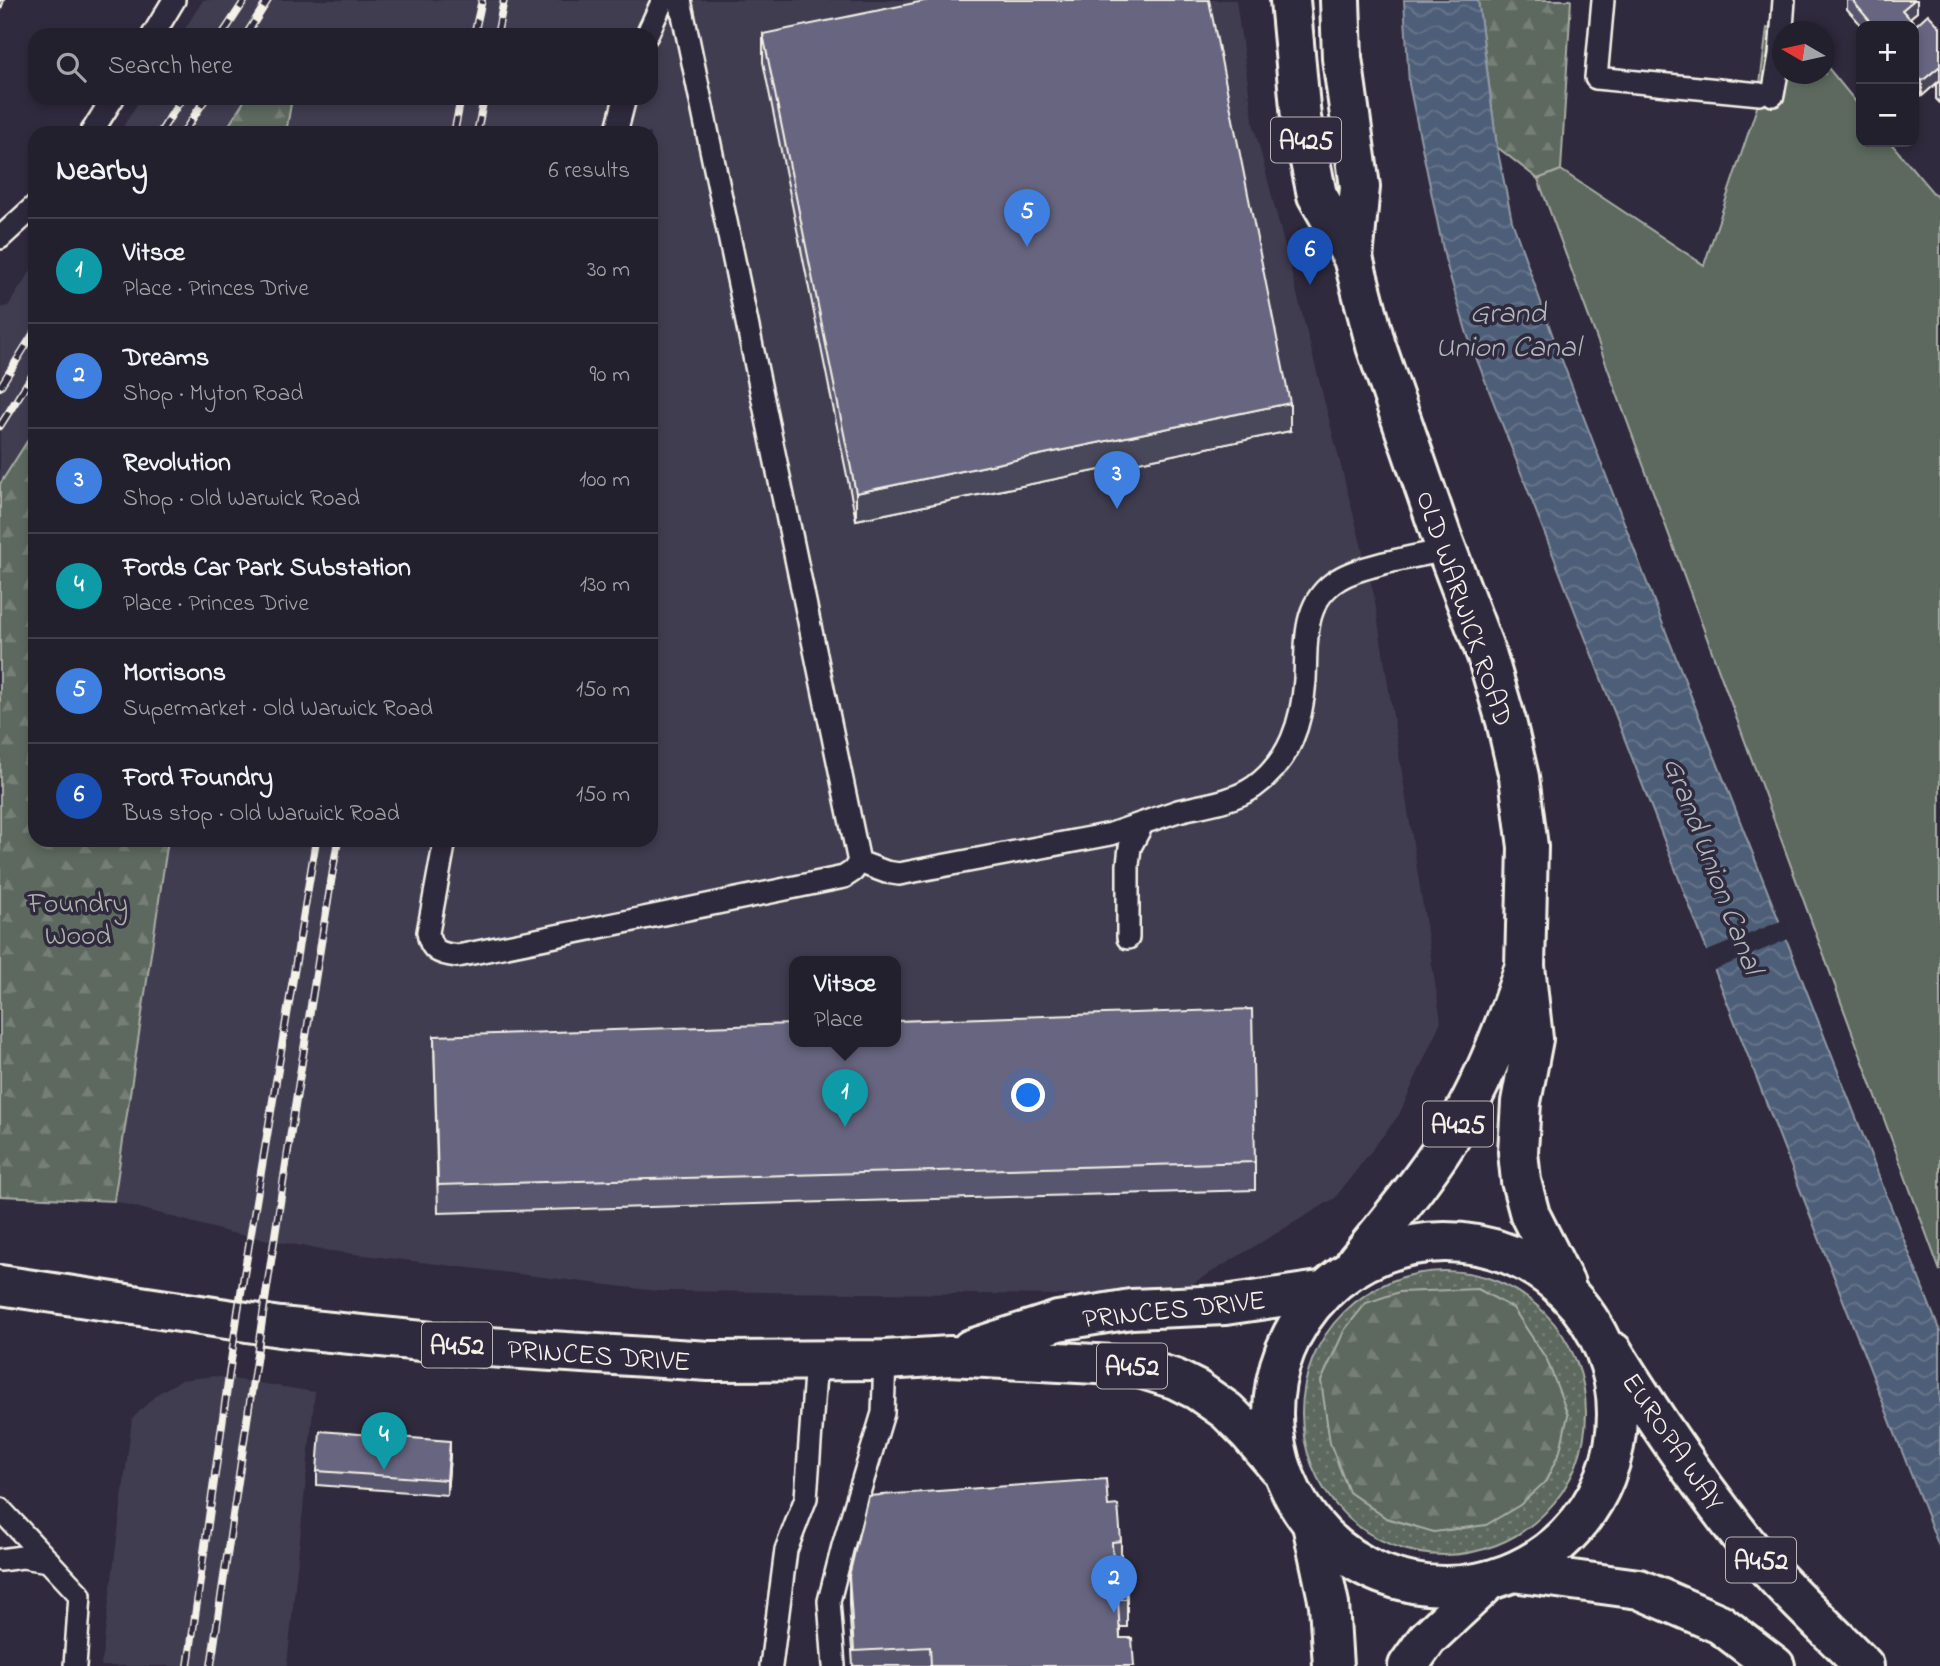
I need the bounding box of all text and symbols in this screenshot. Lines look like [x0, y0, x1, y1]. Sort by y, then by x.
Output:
north arrow [1772, 21, 1835, 84]
map controls [1856, 21, 1919, 147]
button: + [1856, 21, 1919, 84]
search box [28, 28, 658, 105]
icon: search [52, 48, 90, 86]
text: Search here [108, 48, 233, 86]
button: − [1856, 84, 1919, 147]
road number: A425 [1271, 118, 1341, 162]
text: Nearby [56, 150, 148, 194]
text: 6 results [549, 155, 630, 188]
pin: 5 [1004, 189, 1050, 247]
pin: 6 [1287, 227, 1333, 285]
text: Vitsœ [123, 235, 185, 273]
text: 1 [75, 254, 83, 287]
text: 30 m [587, 254, 630, 287]
text: Place · Princes Drive [123, 273, 309, 306]
water label: Grand Union Canal [1435, 293, 1585, 371]
text: Dreams [123, 340, 209, 378]
text: 2 [73, 359, 85, 392]
text: 90 m [590, 359, 630, 392]
text: Shop · Myton Road [123, 378, 303, 411]
text: Revolution [123, 445, 231, 483]
pin: 3 [1094, 451, 1140, 509]
text: 3 [74, 464, 84, 497]
text: 100 m [579, 464, 630, 497]
text: Shop · Old Warwick Road [123, 483, 360, 516]
street label: OLD WARWICK ROAD [1403, 486, 1522, 733]
text: Fords Car Park Substation [123, 550, 411, 588]
text: 4 [74, 569, 84, 602]
text: 130 m [580, 569, 630, 602]
text: Place · Princes Drive [123, 588, 309, 621]
text: Morrisons [123, 655, 226, 693]
text: 5 [72, 674, 86, 707]
text: 150 m [576, 674, 630, 707]
text: Supermarket · Old Warwick Road [123, 693, 433, 726]
water label: Grand Union Canal [1650, 751, 1774, 985]
text: Ford Foundry [123, 760, 273, 798]
text: 6 [74, 779, 84, 812]
text: 150 m [576, 779, 630, 812]
text: Bus stop · Old Warwick Road [123, 798, 400, 831]
park label: Foundry Wood [27, 885, 128, 958]
popup [789, 956, 901, 1047]
text: Vitsœ [814, 966, 876, 1004]
text: Place [814, 1004, 863, 1037]
pin: 1 [822, 1069, 868, 1127]
your location [1011, 1078, 1045, 1112]
road number: A425 [1423, 1102, 1493, 1147]
street label: PRINCES DRIVE [1081, 1281, 1268, 1341]
road number: A452 [422, 1322, 492, 1368]
street label: PRINCES DRIVE [506, 1331, 692, 1384]
road number: A452 [1097, 1344, 1167, 1388]
street label: EUROPA WAY [1610, 1365, 1733, 1521]
pin: 4 [361, 1412, 407, 1470]
road number: A452 [1726, 1538, 1796, 1582]
pin: 2 [1091, 1555, 1137, 1613]

